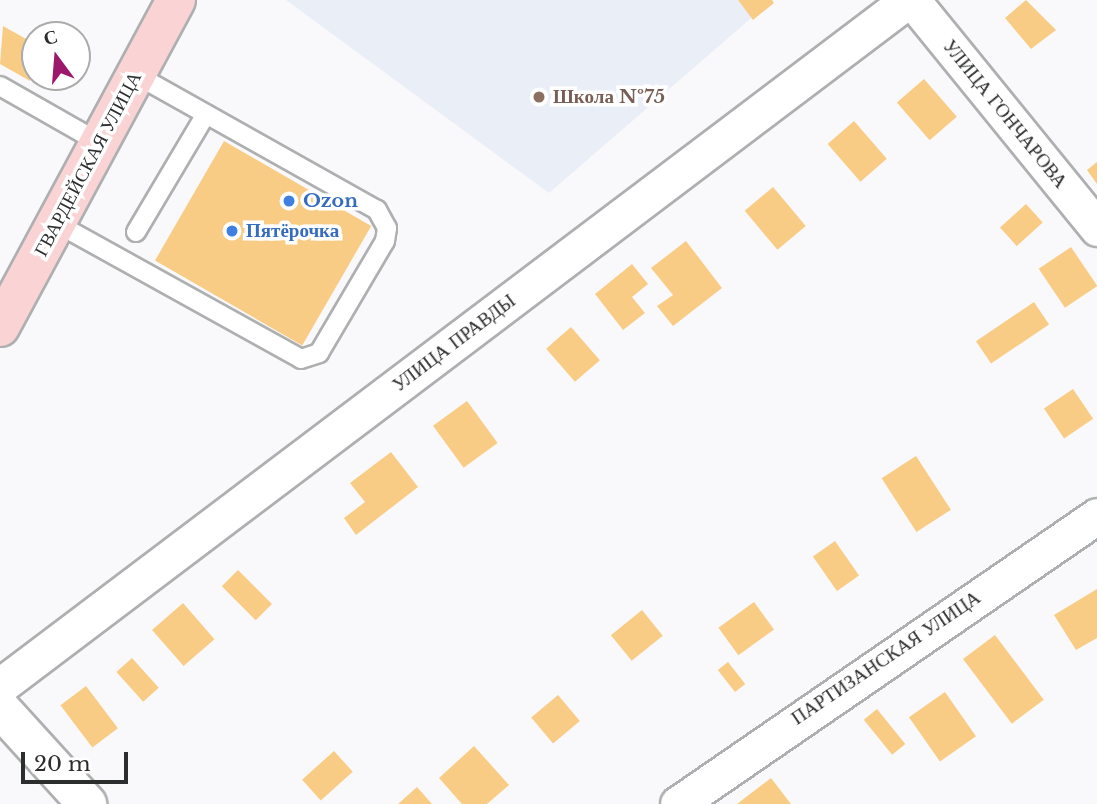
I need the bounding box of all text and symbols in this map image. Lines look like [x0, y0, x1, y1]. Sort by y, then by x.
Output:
north arrow [21, 21, 91, 91]
text: С [41, 24, 60, 50]
street label: УЛИЦА ГОНЧАРОВА [938, 35, 1072, 193]
street label: ГВАРДЕЙСКАЯ УЛИЦА [30, 68, 146, 260]
place label: Школа №75 [553, 86, 665, 108]
marker: Школа №75 [531, 89, 547, 105]
place label: Ozon [303, 190, 358, 212]
marker: Ozon [281, 193, 297, 209]
place label: Пятёрочка [246, 220, 339, 242]
marker: Пятёрочка [224, 223, 240, 239]
street label: УЛИЦА ПРАВДЫ [388, 289, 520, 397]
street label: ПАРТИЗАНСКАЯ УЛИЦА [787, 586, 985, 730]
scale bar [24, 738, 131, 782]
text: 20 m [34, 751, 91, 777]

